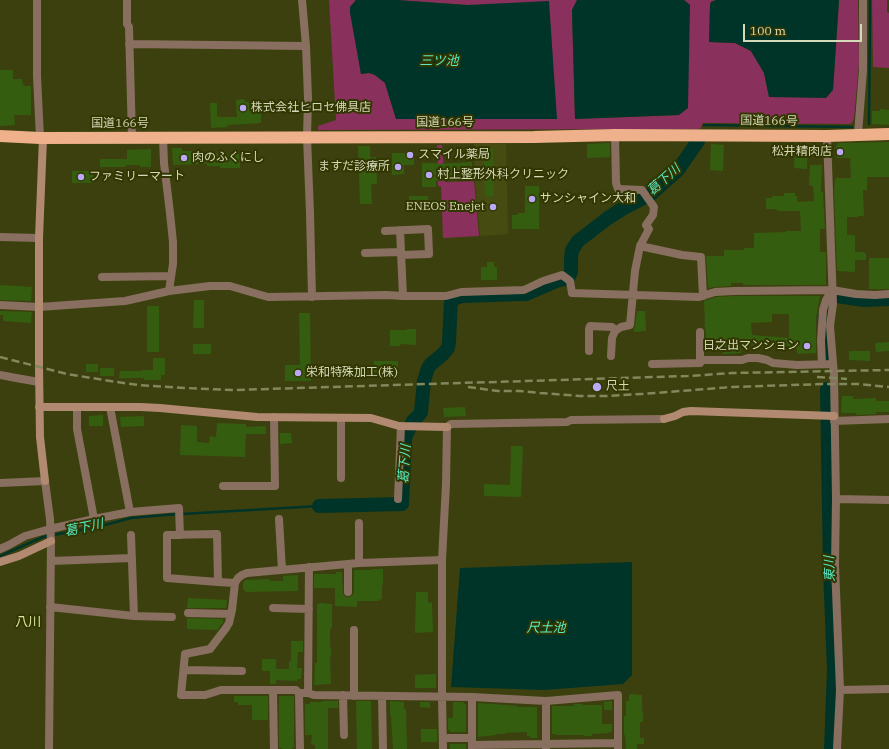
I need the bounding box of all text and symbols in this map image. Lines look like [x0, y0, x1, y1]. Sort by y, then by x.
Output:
scale bar [745, 16, 864, 42]
text: 100 m [750, 23, 786, 38]
water label: 三ツ池 [420, 53, 458, 69]
place label: 株式会社ヒロセ佛具店 [251, 101, 371, 115]
marker: 株式会社ヒロセ佛具店 [238, 103, 248, 113]
street label: 国道166号 [740, 113, 798, 129]
street label: 国道166号 [416, 116, 474, 130]
street label: 国道166号 [91, 117, 149, 131]
place label: 松井精肉店 [772, 145, 832, 159]
marker: 松井精肉店 [835, 147, 845, 157]
place label: スマイル薬局 [418, 148, 490, 162]
marker: スマイル薬局 [405, 150, 415, 160]
place label: 肉のふくにし [192, 151, 264, 165]
marker: 肉のふくにし [179, 153, 189, 163]
place label: ますだ診療所 [318, 160, 390, 174]
water label: 葛下川 [644, 161, 684, 199]
marker: ますだ診療所 [393, 162, 403, 172]
place label: 村上整形外科クリニック [437, 168, 569, 182]
place label: ファミリーマート [89, 170, 185, 184]
marker: 村上整形外科クリニック [424, 170, 434, 180]
marker: ファミリーマート [76, 172, 86, 182]
place label: サンシャイン大和 [540, 192, 636, 206]
marker: サンシャイン大和 [527, 194, 537, 204]
place label: ENEOS Enejet [406, 200, 485, 214]
marker: ENEOS Enejet [488, 202, 498, 212]
place label: 日之出マンション [703, 339, 799, 353]
marker: 日之出マンション [802, 341, 812, 351]
place label: 栄和特殊加工(株) [306, 366, 398, 380]
marker: 栄和特殊加工(株) [293, 368, 303, 378]
place label: 尺土 [606, 380, 630, 394]
marker: 尺土 [591, 381, 603, 393]
water label: 葛下川 [396, 444, 414, 484]
water label: 葛下川 [63, 516, 105, 540]
water label: 東川 [822, 556, 838, 582]
district label: 八川 [15, 614, 41, 630]
water label: 尺土池 [527, 620, 565, 636]

